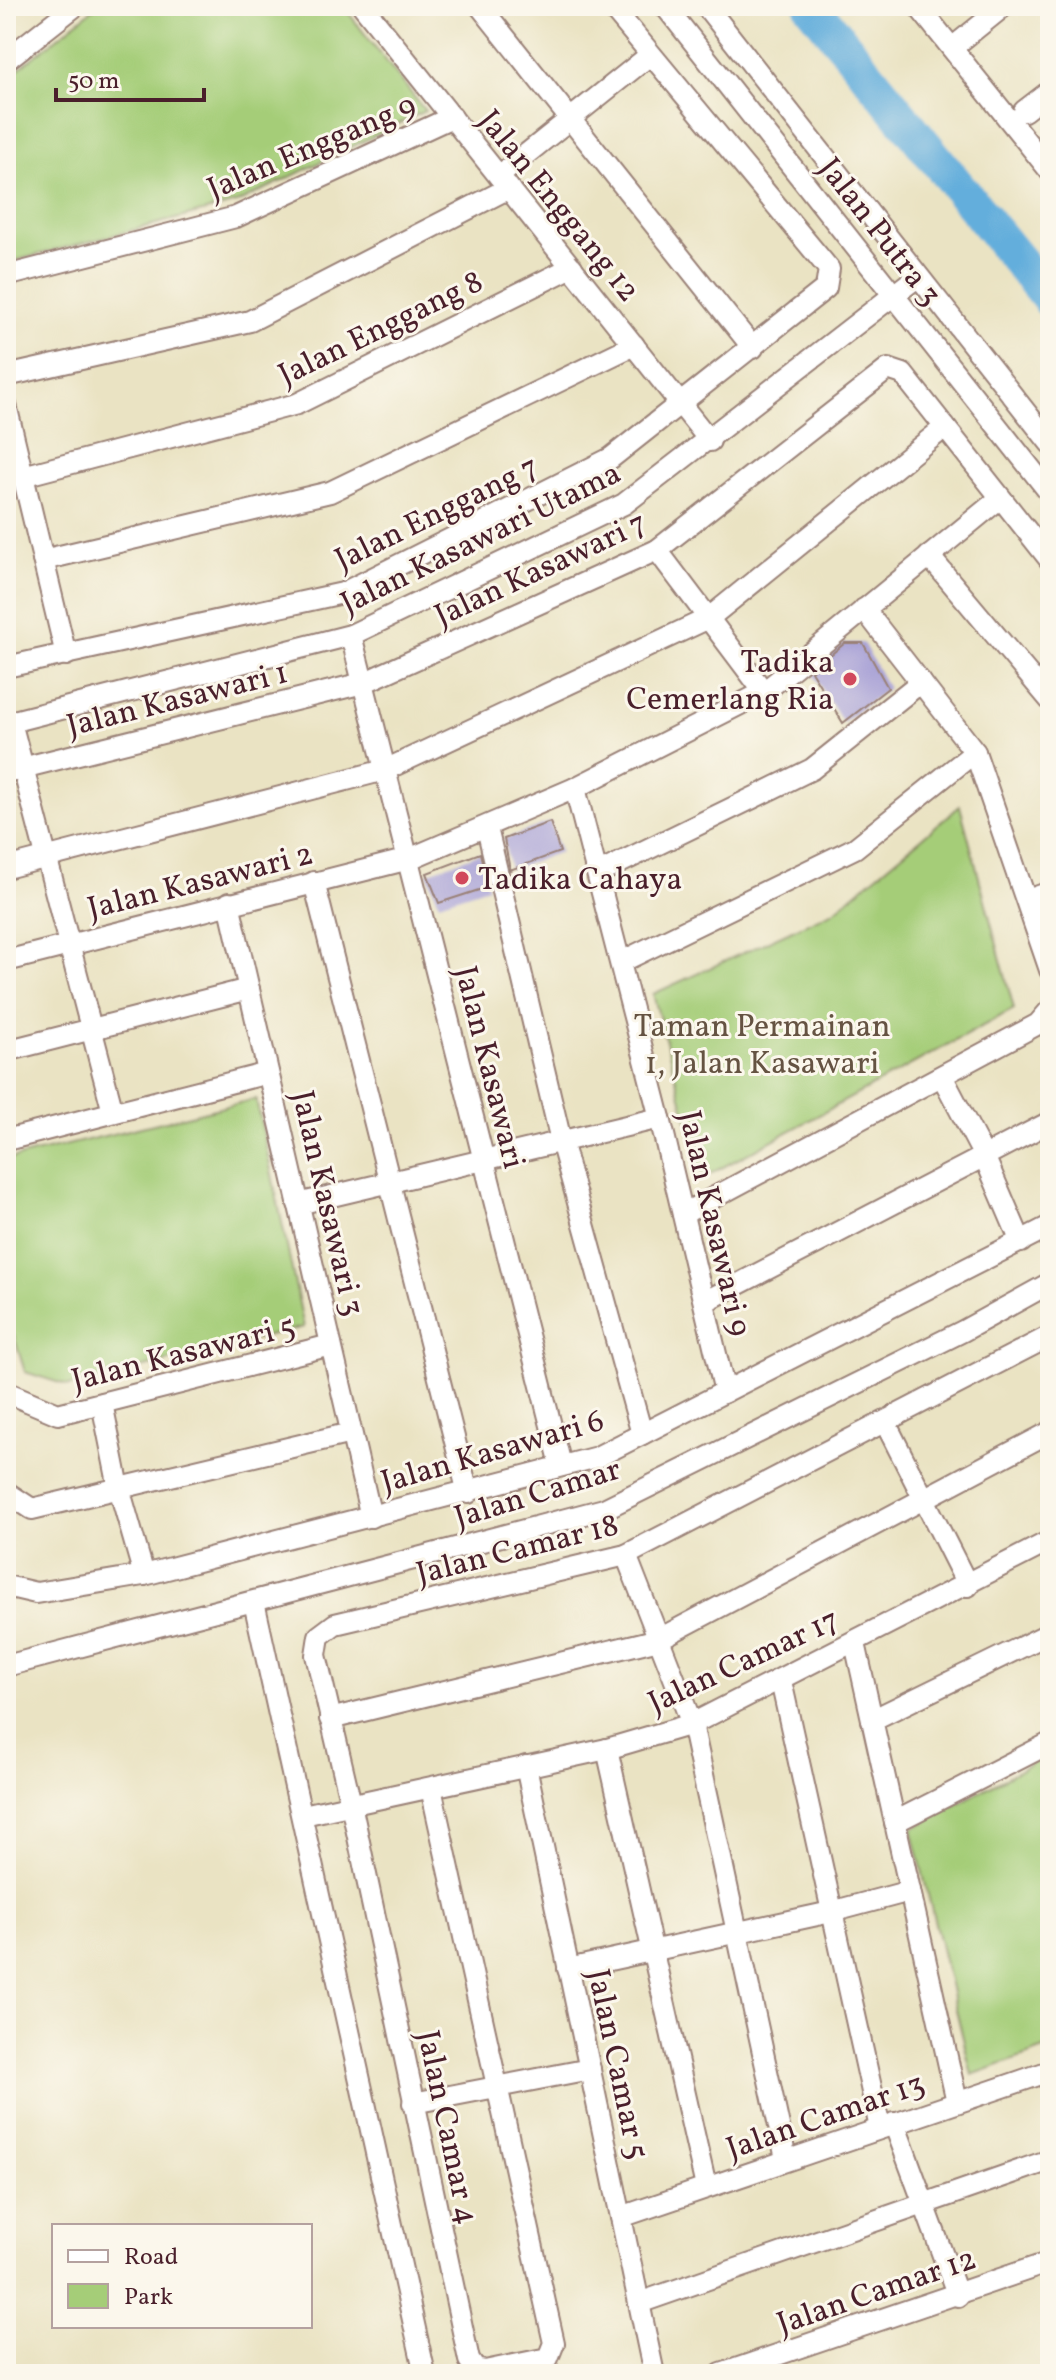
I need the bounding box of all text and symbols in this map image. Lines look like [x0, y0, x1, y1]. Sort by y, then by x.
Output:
scale bar [56, 52, 204, 102]
text: 50 m [68, 65, 120, 99]
street label: Jalan Enggang 9 [201, 85, 423, 213]
street label: Jalan Enggang 12 [466, 101, 649, 312]
street label: Jalan Putra 3 [807, 149, 951, 316]
street label: Jalan Enggang 8 [272, 261, 491, 398]
street label: Jalan Enggang 7 [328, 446, 547, 583]
street label: Jalan Kasawari Utama [334, 453, 629, 627]
street label: Jalan Kasawari 7 [428, 502, 655, 639]
place label: Tadika Cemerlang Ria [626, 642, 834, 723]
street label: Jalan Kasawari 1 [63, 652, 293, 750]
marker: Tadika Cemerlang Ria [841, 670, 859, 688]
street label: Jalan Kasawari 2 [83, 834, 318, 932]
place label: Tadika Cahaya [478, 859, 682, 903]
marker: Tadika Cahaya [453, 869, 471, 887]
street label: Jalan Kasawari [442, 962, 535, 1174]
park label: Taman Permainan 1, Jalan Kasawari [633, 1006, 891, 1087]
street label: Jalan Kasawari 3 [279, 1087, 373, 1321]
street label: Jalan Kasawari 9 [666, 1106, 760, 1341]
street label: Jalan Kasawari 5 [67, 1306, 300, 1404]
street label: Jalan Kasawari 6 [376, 1400, 609, 1506]
street label: Jalan Camar [449, 1449, 627, 1541]
street label: Jalan Camar 18 [412, 1505, 623, 1597]
street label: Jalan Camar 17 [641, 1599, 847, 1726]
street label: Jalan Camar 5 [574, 1965, 658, 2164]
street label: Jalan Camar 4 [404, 2026, 488, 2229]
street label: Jalan Camar 13 [721, 2063, 931, 2172]
legend [52, 2224, 312, 2328]
street label: Jalan Camar 12 [771, 2238, 982, 2347]
text: Road [124, 2241, 178, 2275]
text: Park [124, 2281, 173, 2315]

